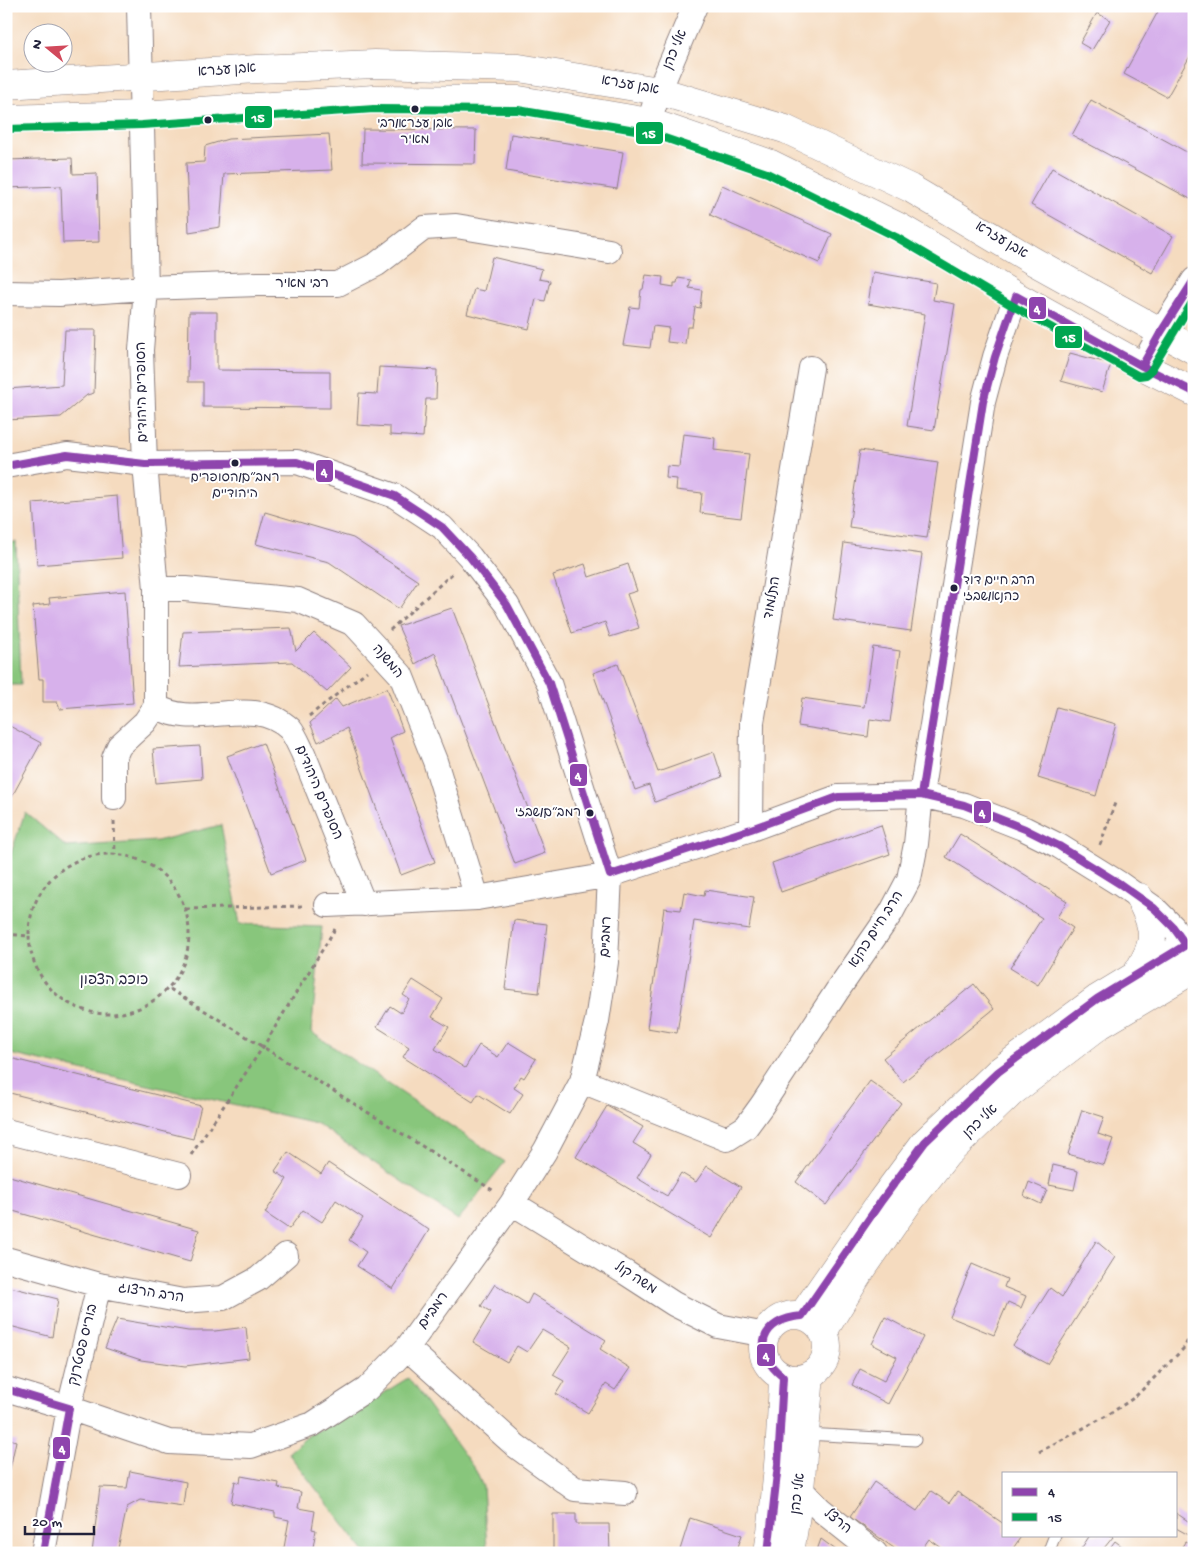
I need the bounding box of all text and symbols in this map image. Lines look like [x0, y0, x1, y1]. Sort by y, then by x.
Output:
north arrow [22, 22, 72, 72]
street label: אלי כהן [659, 27, 692, 73]
text: N [29, 38, 48, 52]
street label: אבן עזרא [197, 60, 257, 82]
street label: אבן עזרא [600, 73, 661, 100]
marker: אבן עזרא/רבי מאיר [410, 104, 420, 114]
line badge: 15 [244, 105, 273, 129]
text: 15 [250, 111, 265, 128]
unlabelled marker [203, 115, 213, 125]
place label: אבן עזרא/רבי מאיר [377, 117, 453, 148]
line badge: 15 [635, 121, 664, 145]
text: 15 [641, 127, 656, 144]
street label: אבן עזרא [972, 219, 1031, 264]
street label: רבי מאיר [275, 276, 329, 293]
line badge: 4 [1028, 296, 1047, 320]
text: 4 [1033, 302, 1041, 319]
line badge: 15 [1054, 325, 1083, 349]
text: 15 [1061, 331, 1076, 348]
street label: הסופרים היהודים [134, 341, 152, 443]
marker: רמב״ם/הסופרים היהודיים [230, 458, 240, 468]
line badge: 4 [315, 459, 334, 483]
text: 4 [320, 465, 328, 482]
place label: רמב״ם/הסופרים היהודיים [191, 471, 279, 502]
place label: הרב חיים דוד כהנא/שבזי [963, 574, 1035, 605]
street label: התלמוד [760, 575, 785, 621]
marker: הרב חיים דוד כהנא/שבזי [949, 583, 959, 593]
street label: המשנה [368, 641, 406, 683]
street label: הסופרים היהודים [290, 743, 346, 843]
line badge: 4 [569, 763, 588, 787]
text: 4 [574, 769, 582, 786]
line badge: 4 [973, 800, 992, 824]
place label: רמב״ם/שבזי [515, 806, 581, 821]
text: 4 [978, 806, 986, 823]
marker: רמב״ם/שבזי [585, 808, 595, 818]
street label: הרב חיים כהנא [846, 888, 908, 972]
street label: רמב"ם [597, 916, 617, 958]
district label: כוכב הצפון [80, 972, 148, 990]
street label: אלי כהן [959, 1100, 1002, 1143]
street label: משה קול [611, 1258, 660, 1299]
street label: הרב הרצוג [117, 1280, 185, 1308]
street label: רמב"ם [415, 1289, 453, 1333]
street label: בוריס פסטרנק [66, 1302, 102, 1388]
line badge: 4 [756, 1343, 776, 1367]
text: 4 [762, 1349, 770, 1366]
line badge: 4 [52, 1436, 71, 1460]
text: 4 [58, 1442, 66, 1459]
street label: אלי כהן [787, 1472, 810, 1516]
legend [1002, 1472, 1178, 1536]
text: 4 [1048, 1484, 1055, 1502]
scale bar [25, 1504, 94, 1536]
street label: הרצל [820, 1505, 855, 1538]
text: 15 [1047, 1510, 1062, 1528]
text: 20 m [32, 1514, 62, 1532]

